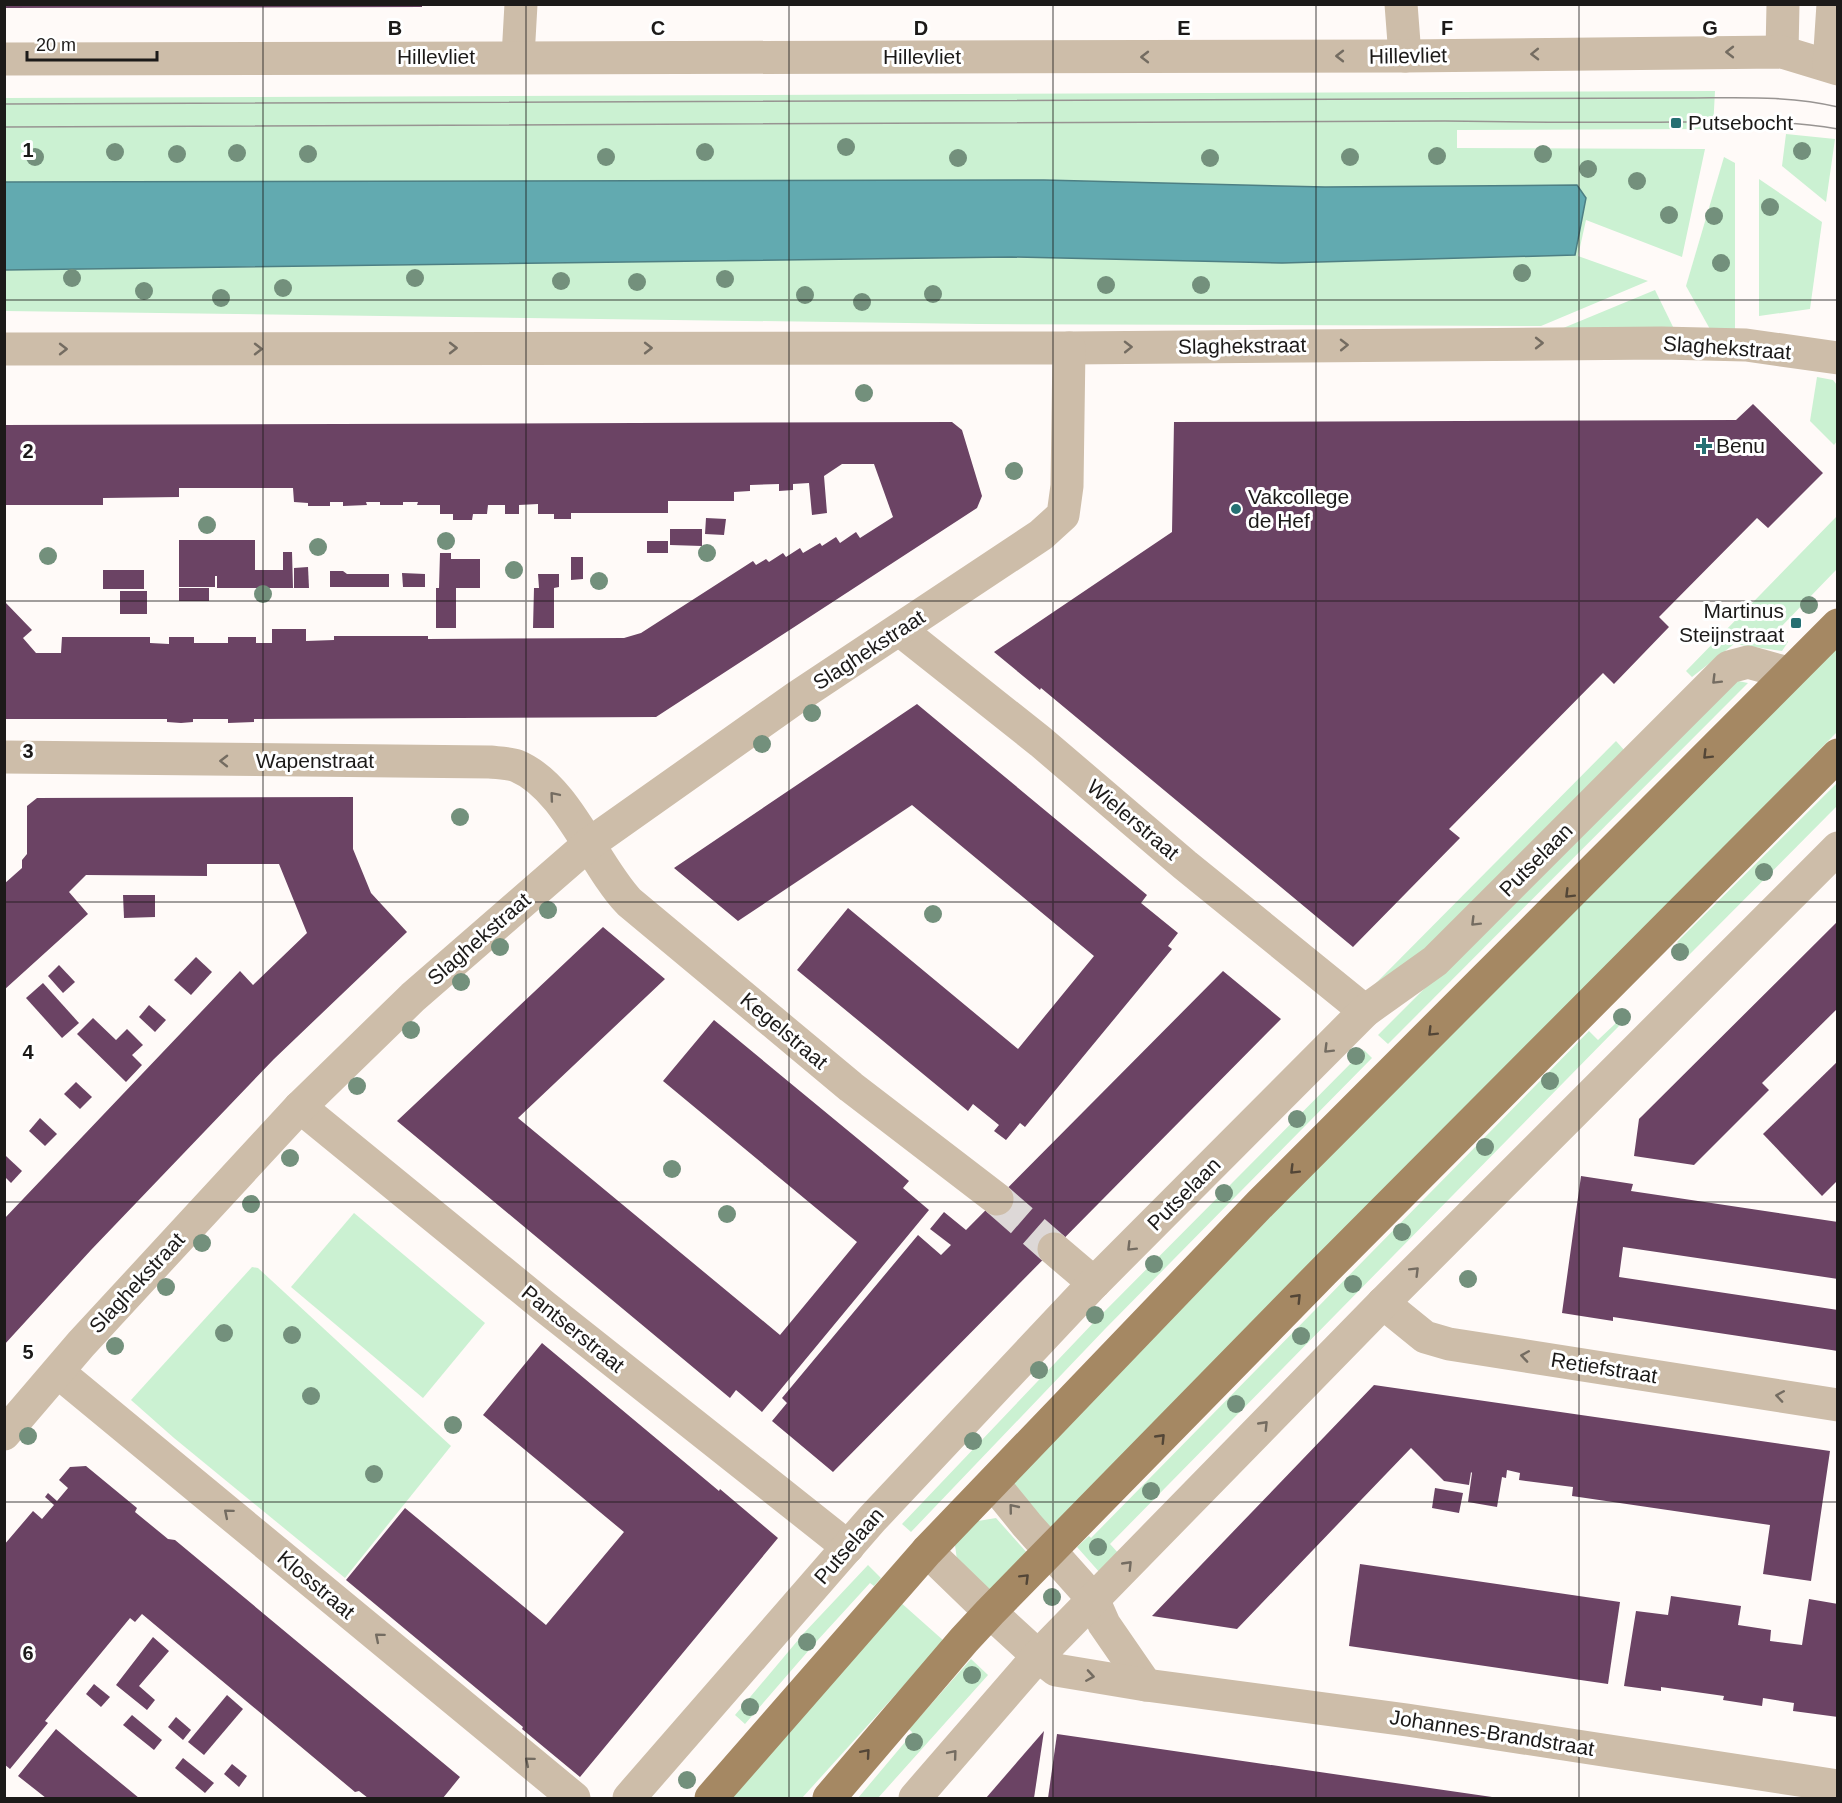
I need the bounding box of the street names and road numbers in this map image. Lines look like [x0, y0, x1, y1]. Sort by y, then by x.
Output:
street label: Hillevliet [1369, 43, 1447, 68]
street label: Hillevliet [397, 45, 475, 68]
street label: Hillevliet [883, 45, 961, 68]
street label: Slaghekstraat [1662, 332, 1792, 363]
street label: Slaghekstraat [1178, 333, 1307, 358]
street label: Slaghekstraat [809, 605, 929, 694]
street label: Wapenstraat [256, 749, 374, 772]
street label: Wielerstraat [1083, 775, 1184, 865]
street label: Putselaan [1494, 818, 1577, 901]
street label: Slaghekstraat [423, 888, 535, 989]
street label: Kegelstraat [736, 988, 833, 1074]
street label: Putselaan [1142, 1152, 1225, 1235]
street label: Slaghekstraat [84, 1228, 189, 1337]
street label: Pantserstraat [518, 1280, 629, 1377]
street label: Retiefstraat [1549, 1348, 1659, 1387]
street label: Putselaan [809, 1503, 888, 1588]
street label: Klosstraat [273, 1546, 360, 1624]
street label: Johannes-Brandstraat [1388, 1705, 1596, 1760]

